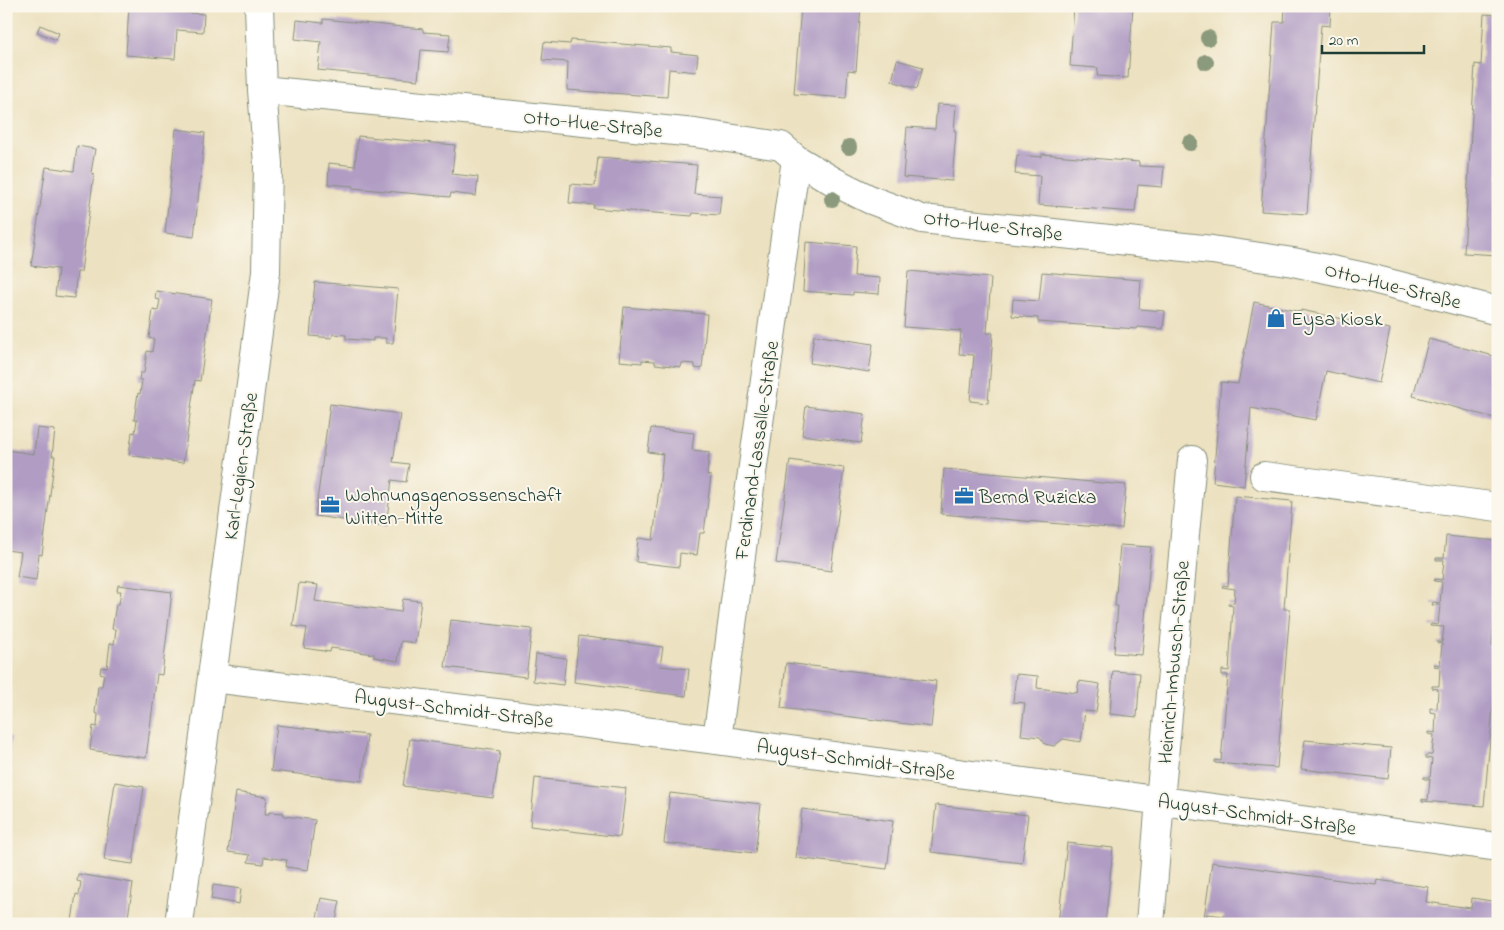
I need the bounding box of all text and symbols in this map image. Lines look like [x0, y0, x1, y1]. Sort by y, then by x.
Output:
scale bar [1322, 22, 1424, 54]
text: 20 m [1329, 30, 1359, 52]
street label: Otto-Hue-Straße [522, 104, 664, 147]
street label: Otto-Hue-Straße [921, 205, 1064, 250]
street label: Otto-Hue-Straße [1321, 256, 1464, 318]
place label: Eysa Kiosk [1291, 306, 1383, 335]
shop icon: Eysa Kiosk [1265, 307, 1287, 329]
street label: Ferdinand-Lassalle-Straße [729, 339, 788, 563]
street label: Karl-Legien-Straße [218, 391, 268, 542]
place label: Wohnungsgenossenschaft Witten-Mitte [345, 482, 562, 534]
place label: Bernd Ruzicka [978, 484, 1097, 513]
office icon: Bernd Ruzicka [953, 485, 975, 507]
office icon: Wohnungsgenossenschaft Witten-Mitte [319, 494, 341, 516]
street label: Heinrich-Imbusch-Straße [1152, 559, 1199, 765]
street label: August-Schmidt-Straße [352, 684, 555, 738]
street label: August-Schmidt-Straße [754, 733, 957, 791]
street label: August-Schmidt-Straße [1155, 788, 1358, 846]

